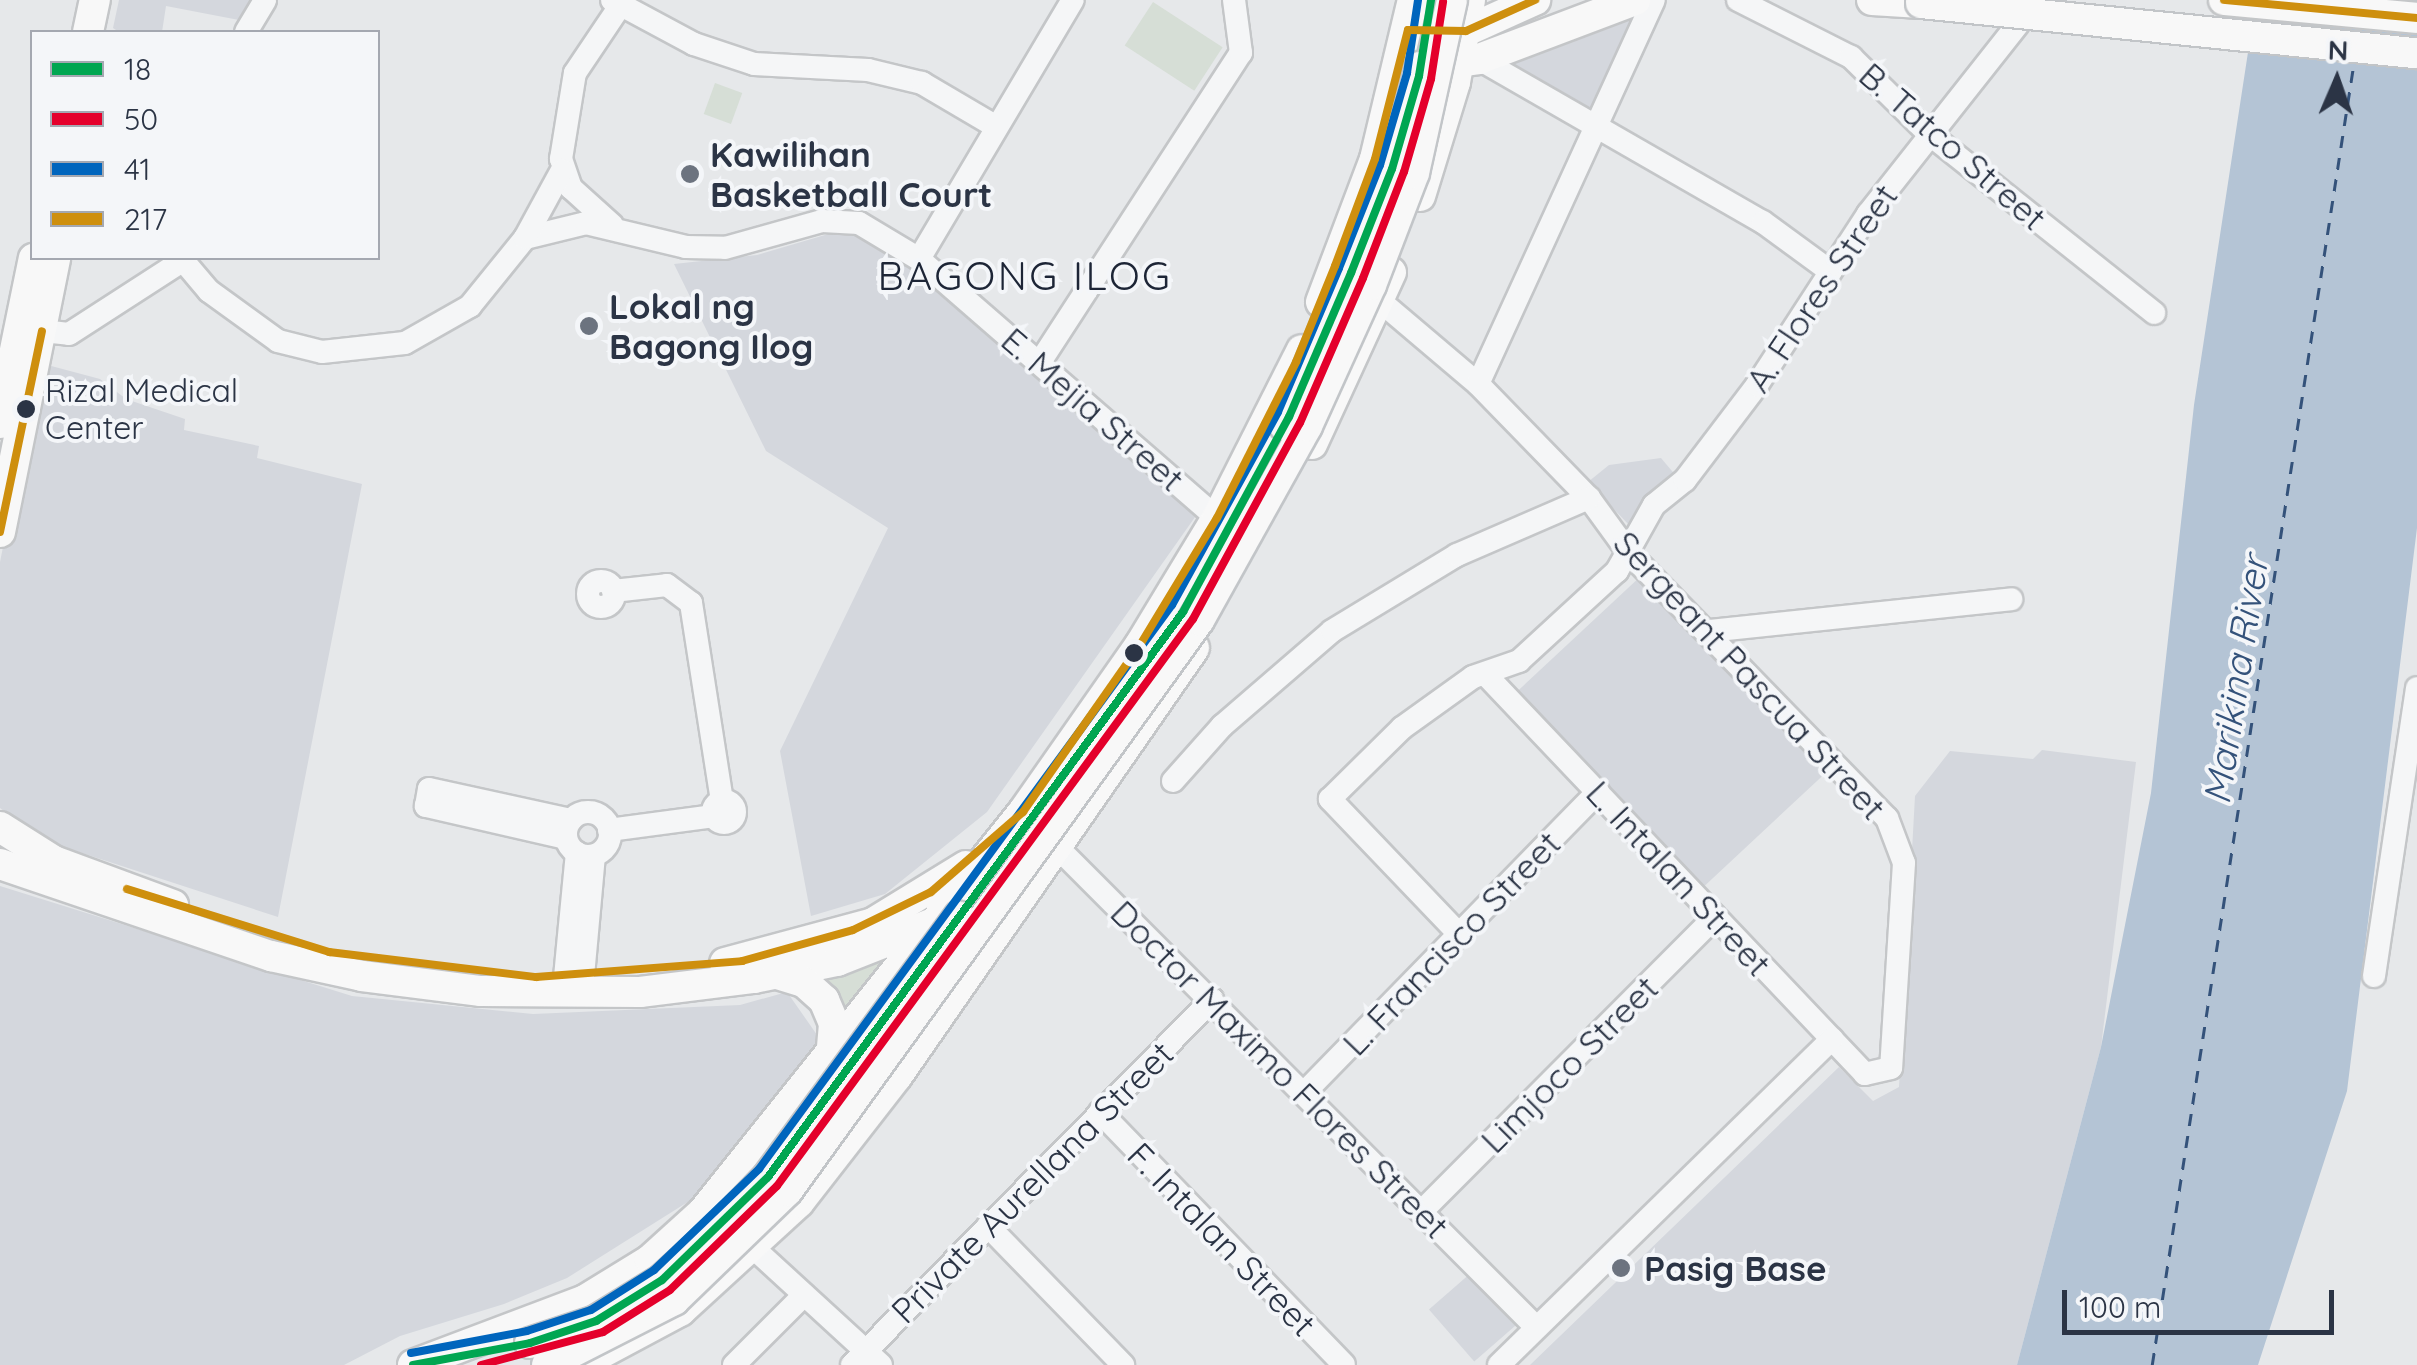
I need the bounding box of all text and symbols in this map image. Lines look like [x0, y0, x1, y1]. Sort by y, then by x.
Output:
legend [30, 30, 380, 260]
north arrow [2287, 30, 2387, 130]
text: N [2327, 32, 2349, 67]
text: 18 [124, 50, 151, 88]
street label: B. Tatco Street [1851, 53, 2055, 239]
text: 50 [124, 100, 158, 138]
place label: Kawilihan Basketball Court [710, 133, 992, 215]
text: 41 [124, 150, 151, 188]
marker: Kawilihan Basketball Court [679, 163, 701, 185]
street label: A. Flores Street [1736, 176, 1906, 400]
text: 217 [124, 200, 167, 238]
district label: BAGONG ILOG [878, 251, 1172, 299]
place label: Lokal ng Bagong Ilog [609, 285, 813, 367]
marker: Lokal ng Bagong Ilog [578, 315, 600, 337]
street label: E. Mejia Street [993, 318, 1193, 500]
place label: Rizal Medical Center [45, 372, 238, 447]
marker: Rizal Medical Center [16, 399, 36, 419]
street label: Sergeant Pascua Street [1605, 522, 1895, 828]
water label: Marikina River [2194, 553, 2278, 807]
unlabelled marker [1124, 643, 1144, 663]
street label: L. Intalan Street [1578, 772, 1780, 984]
street label: L. Francisco Street [1333, 822, 1569, 1064]
street label: Doctor Maximo Flores Street [1102, 891, 1458, 1247]
street label: Limjoco Street [1472, 967, 1666, 1161]
street label: Private Aurellana Street [882, 1032, 1182, 1332]
street label: F. Intalan Street [1119, 1134, 1325, 1344]
place label: Pasig Base [1644, 1247, 1827, 1289]
marker: Pasig Base [1608, 1255, 1634, 1281]
scale bar [2067, 1270, 2340, 1332]
text: 100 m [2079, 1288, 2161, 1326]

